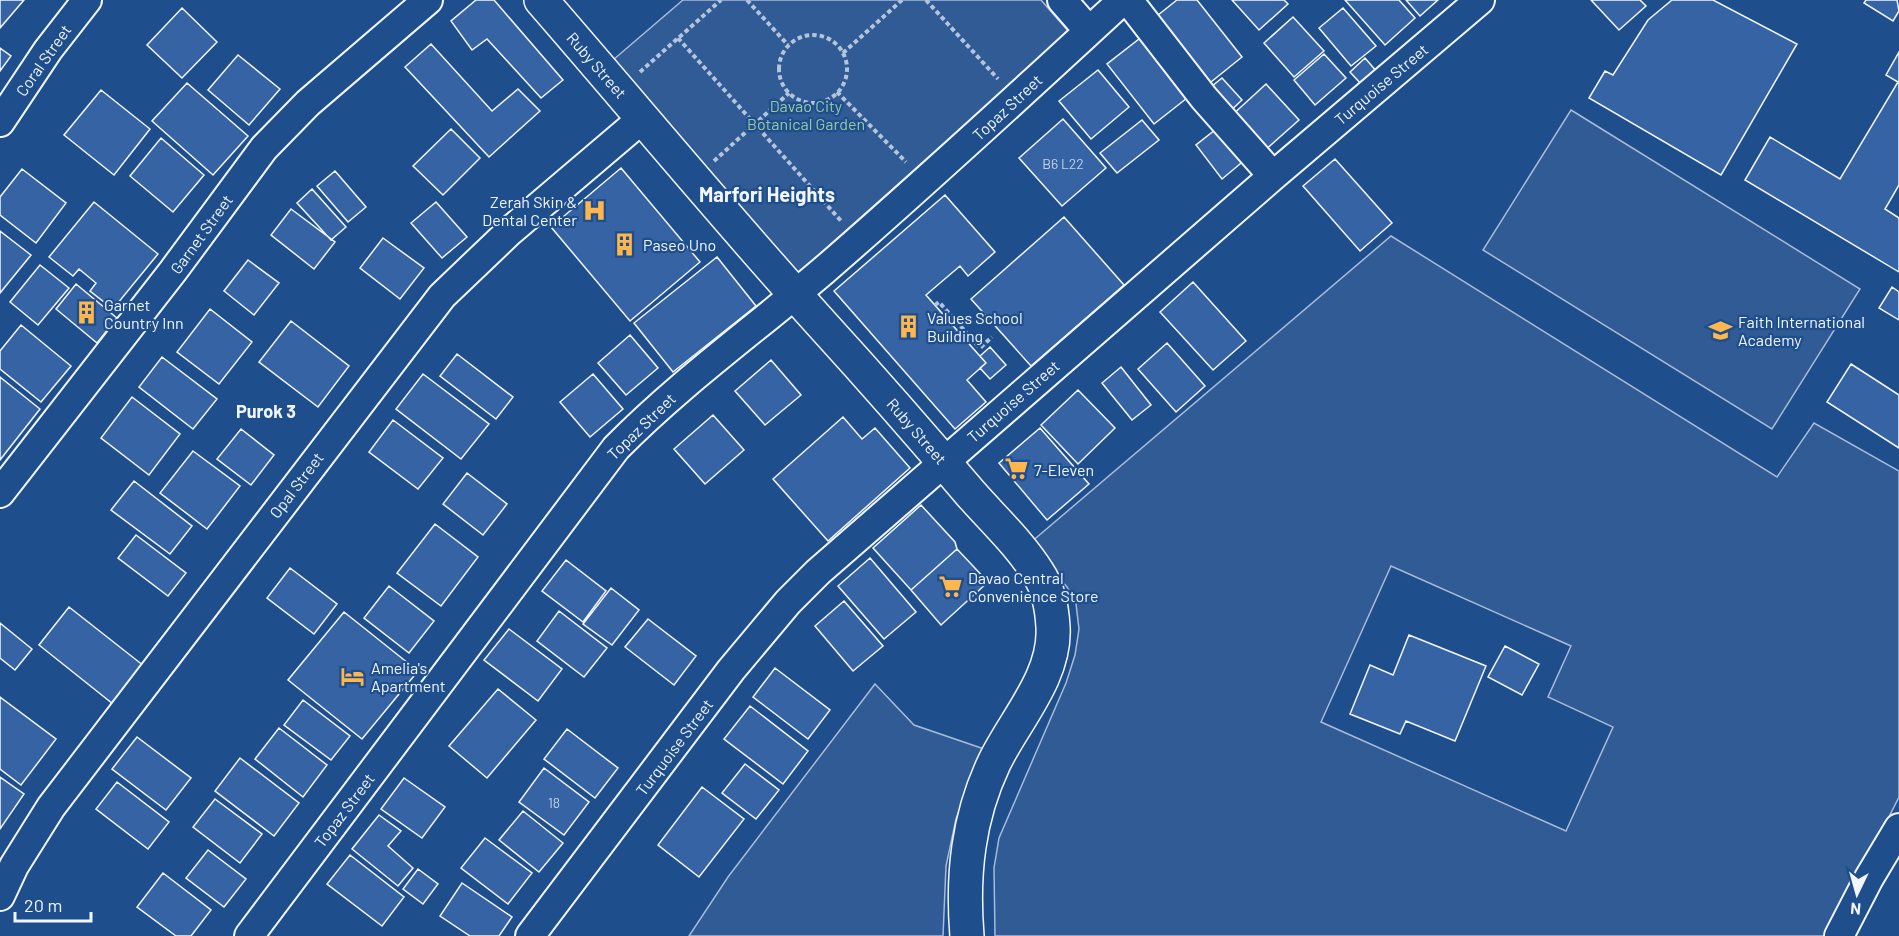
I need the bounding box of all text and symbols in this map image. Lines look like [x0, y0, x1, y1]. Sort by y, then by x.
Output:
street label: Coral Street [11, 21, 75, 99]
street label: Ruby Street [563, 28, 631, 102]
street label: Turquoise Street [1330, 39, 1432, 129]
street label: Topaz Street [968, 70, 1046, 144]
park label: Davao City Botanical Garden [747, 96, 865, 133]
house number: B6 L22 [1042, 155, 1084, 172]
district label: Marfori Heights [699, 182, 835, 206]
street label: Garnet Street [166, 191, 236, 277]
place label: Zerah Skin & Dental Center [482, 192, 577, 229]
hospital icon: Zerah Skin & Dental Center [582, 197, 608, 223]
building icon: Paseo Uno [612, 231, 638, 257]
place label: Paseo Uno [643, 235, 716, 254]
place label: Garnet Country Inn [104, 295, 184, 332]
building icon: Garnet Country Inn [73, 300, 99, 326]
place label: Values School Building [927, 308, 1023, 345]
place label: Faith International Academy [1738, 312, 1865, 349]
building icon: Values School Building [896, 313, 922, 339]
school or university icon: Faith International Academy [1707, 317, 1733, 343]
street label: Turquoise Street [963, 356, 1063, 446]
street label: Topaz Street [603, 389, 679, 463]
street label: Ruby Street [883, 394, 951, 468]
district label: Purok 3 [236, 400, 296, 422]
street label: Opal Street [265, 448, 327, 522]
supermarket icon: 7-Eleven [1003, 456, 1029, 482]
place label: 7-Eleven [1034, 460, 1094, 479]
place label: Davao Central Convenience Store [968, 568, 1098, 605]
supermarket icon: Davao Central Convenience Store [937, 573, 963, 599]
place label: Amelia's Apartment [371, 658, 446, 695]
hotel icon: Amelia's Apartment [340, 663, 366, 689]
street label: Turquoise Street [632, 695, 716, 799]
street label: Topaz Street [310, 769, 378, 851]
house number: 18 [548, 794, 560, 811]
north arrow [1827, 864, 1887, 924]
scale bar [15, 885, 92, 923]
text: 20 m [24, 894, 62, 916]
text: N [1850, 900, 1862, 919]

